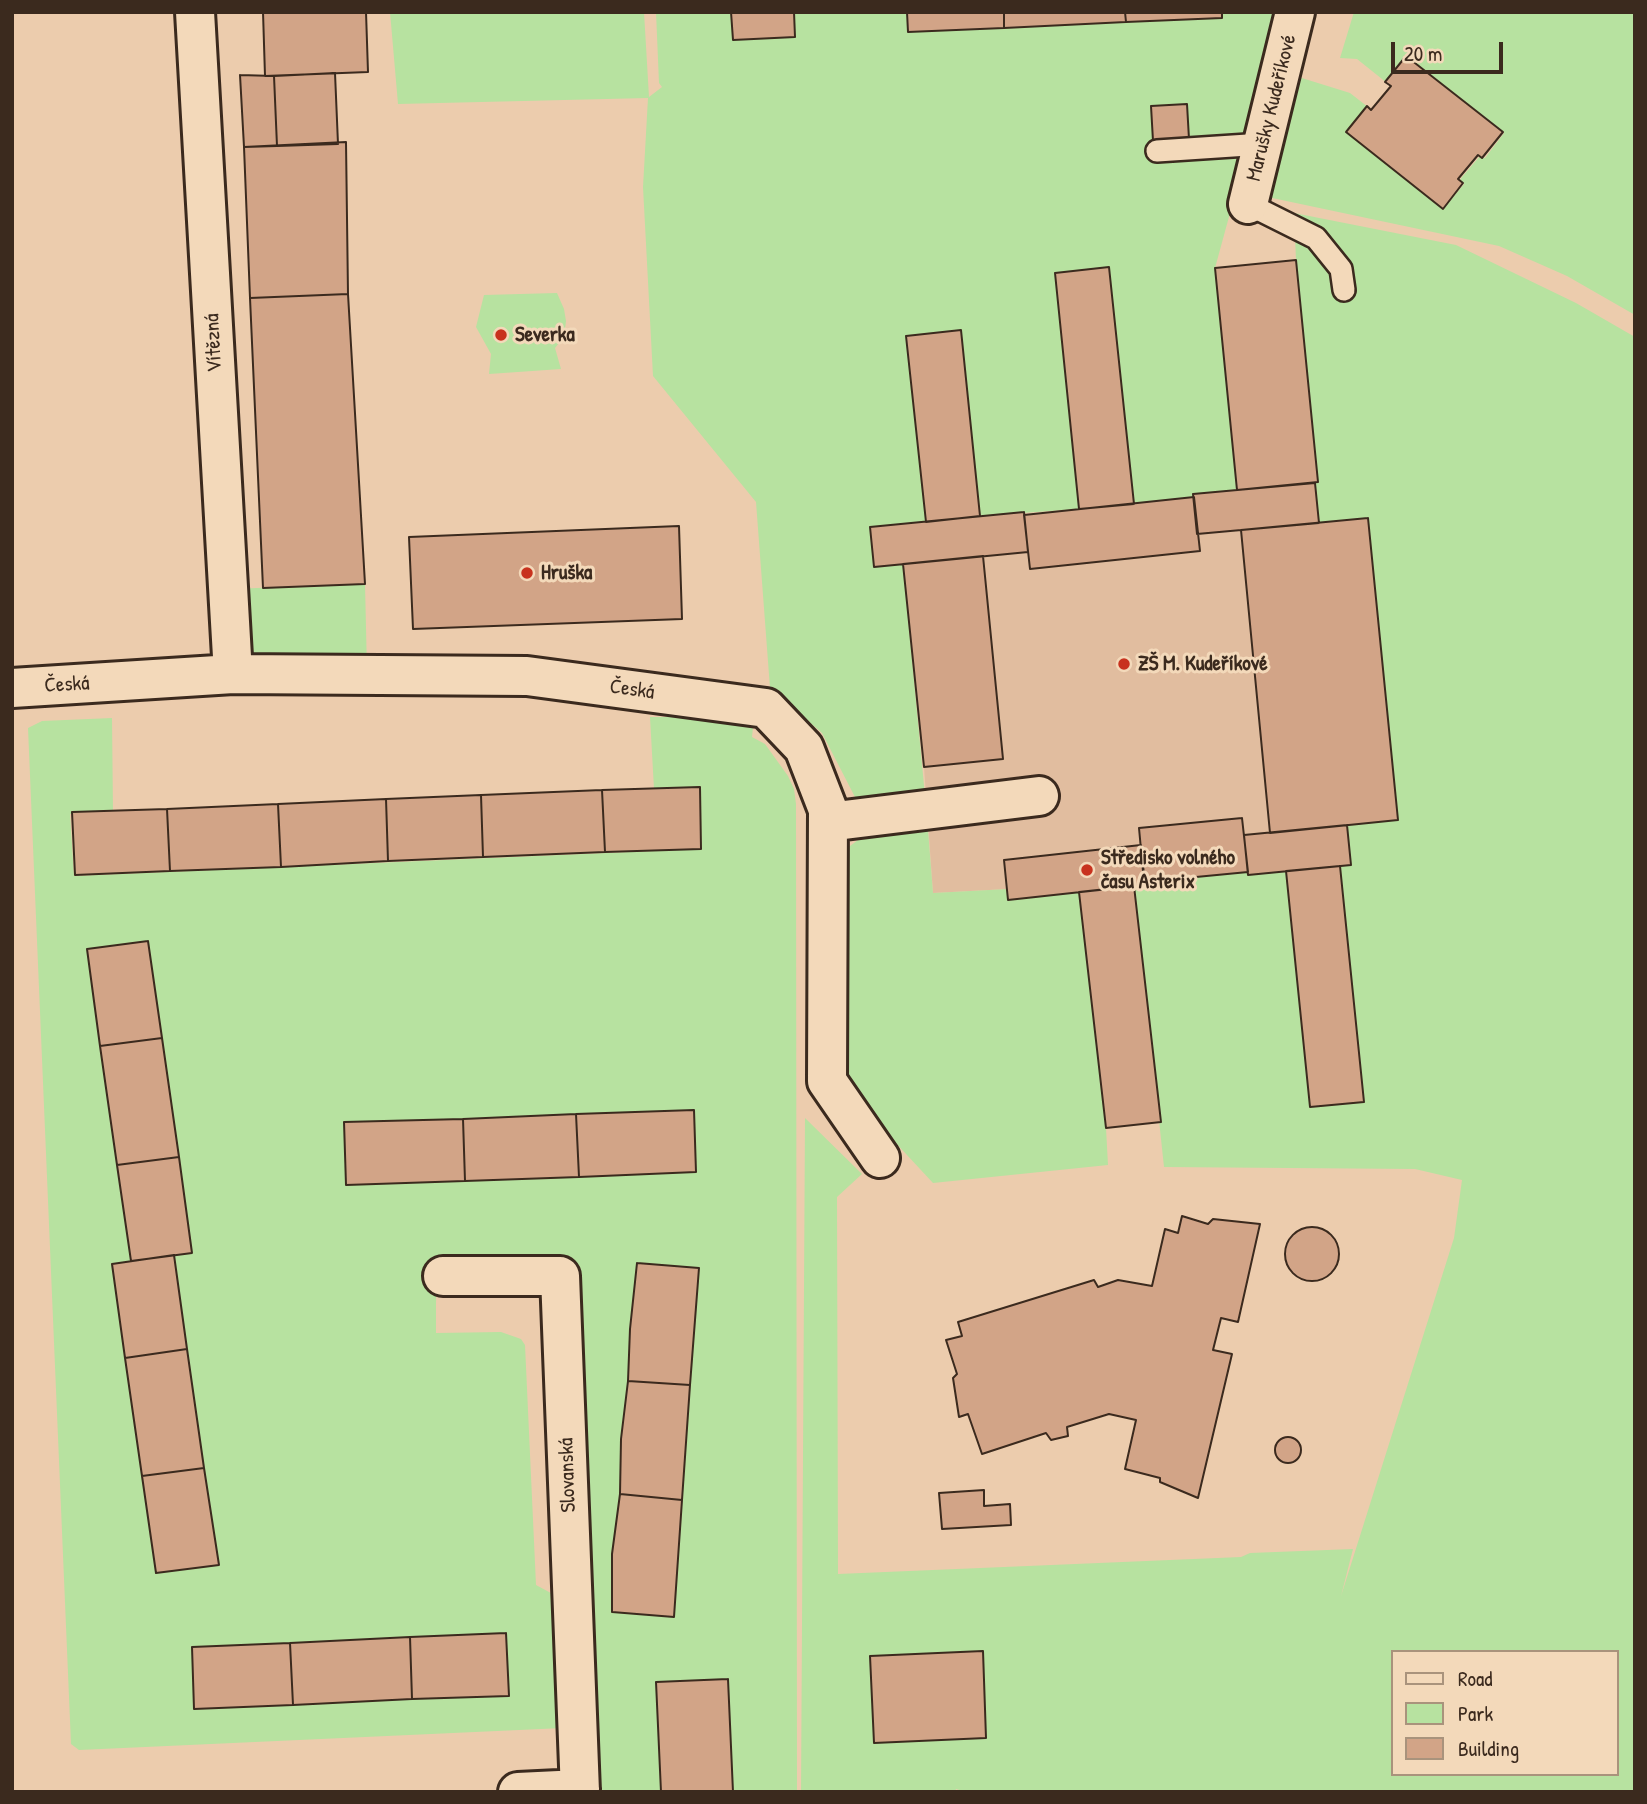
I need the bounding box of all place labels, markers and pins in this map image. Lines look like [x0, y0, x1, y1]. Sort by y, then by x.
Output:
place label: Severka [515, 322, 575, 348]
marker: Severka [493, 327, 509, 343]
place label: Hruška [541, 560, 592, 586]
marker: Hruška [519, 565, 535, 581]
place label: ZŠ M. Kudeříkové [1138, 651, 1268, 677]
marker: ZŠ M. Kudeříkové [1116, 656, 1132, 672]
place label: Středisko volného času Asterix [1101, 845, 1235, 895]
marker: Středisko volného času Asterix [1079, 862, 1095, 878]

